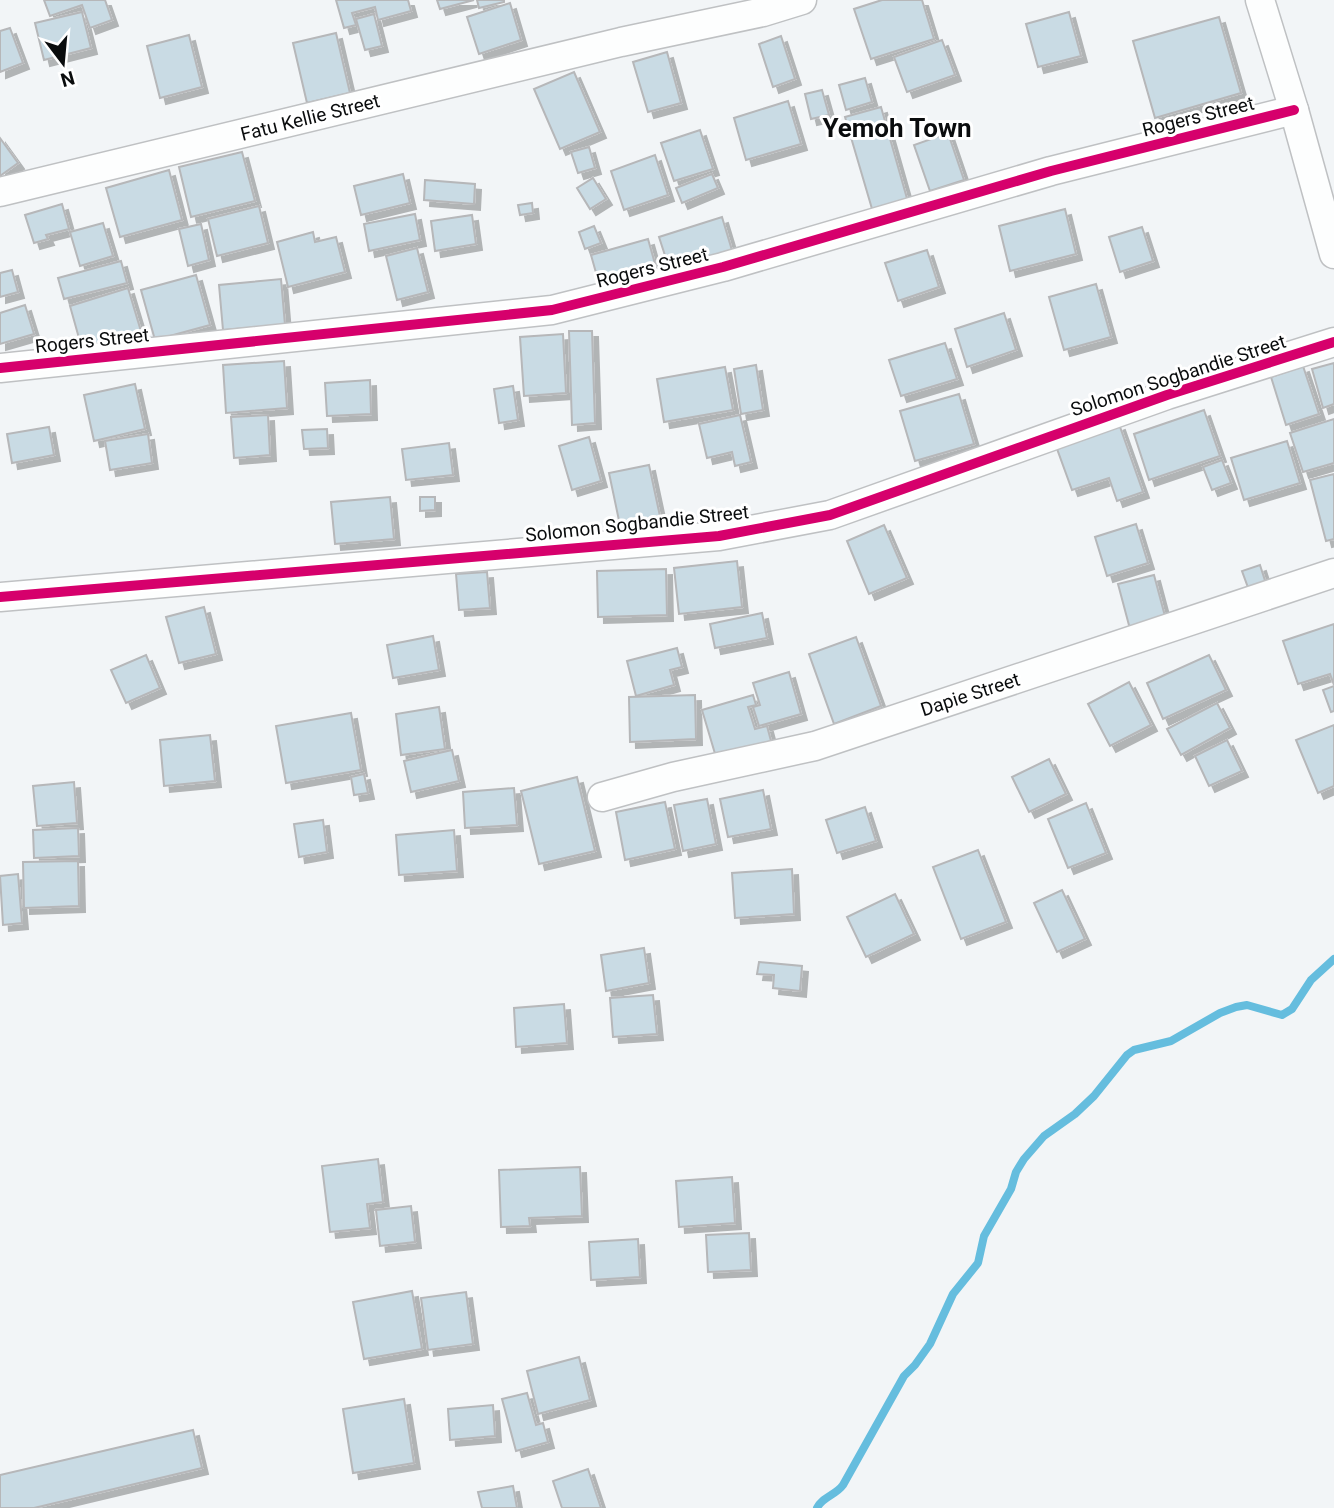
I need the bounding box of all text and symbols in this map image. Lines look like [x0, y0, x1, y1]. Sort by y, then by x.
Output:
north arrow [28, 28, 98, 98]
text: N [58, 66, 77, 92]
street label: Fatu Kellie Street [238, 89, 382, 146]
street label: Rogers Street [1140, 91, 1256, 141]
district label: Yemoh Town [822, 113, 972, 143]
street label: Rogers Street [594, 242, 710, 292]
street label: Rogers Street [34, 323, 150, 358]
street label: Solomon Sogbandie Street [1068, 330, 1289, 421]
street label: Solomon Sogbandie Street [524, 500, 750, 547]
street label: Dapie Street [918, 668, 1023, 721]

